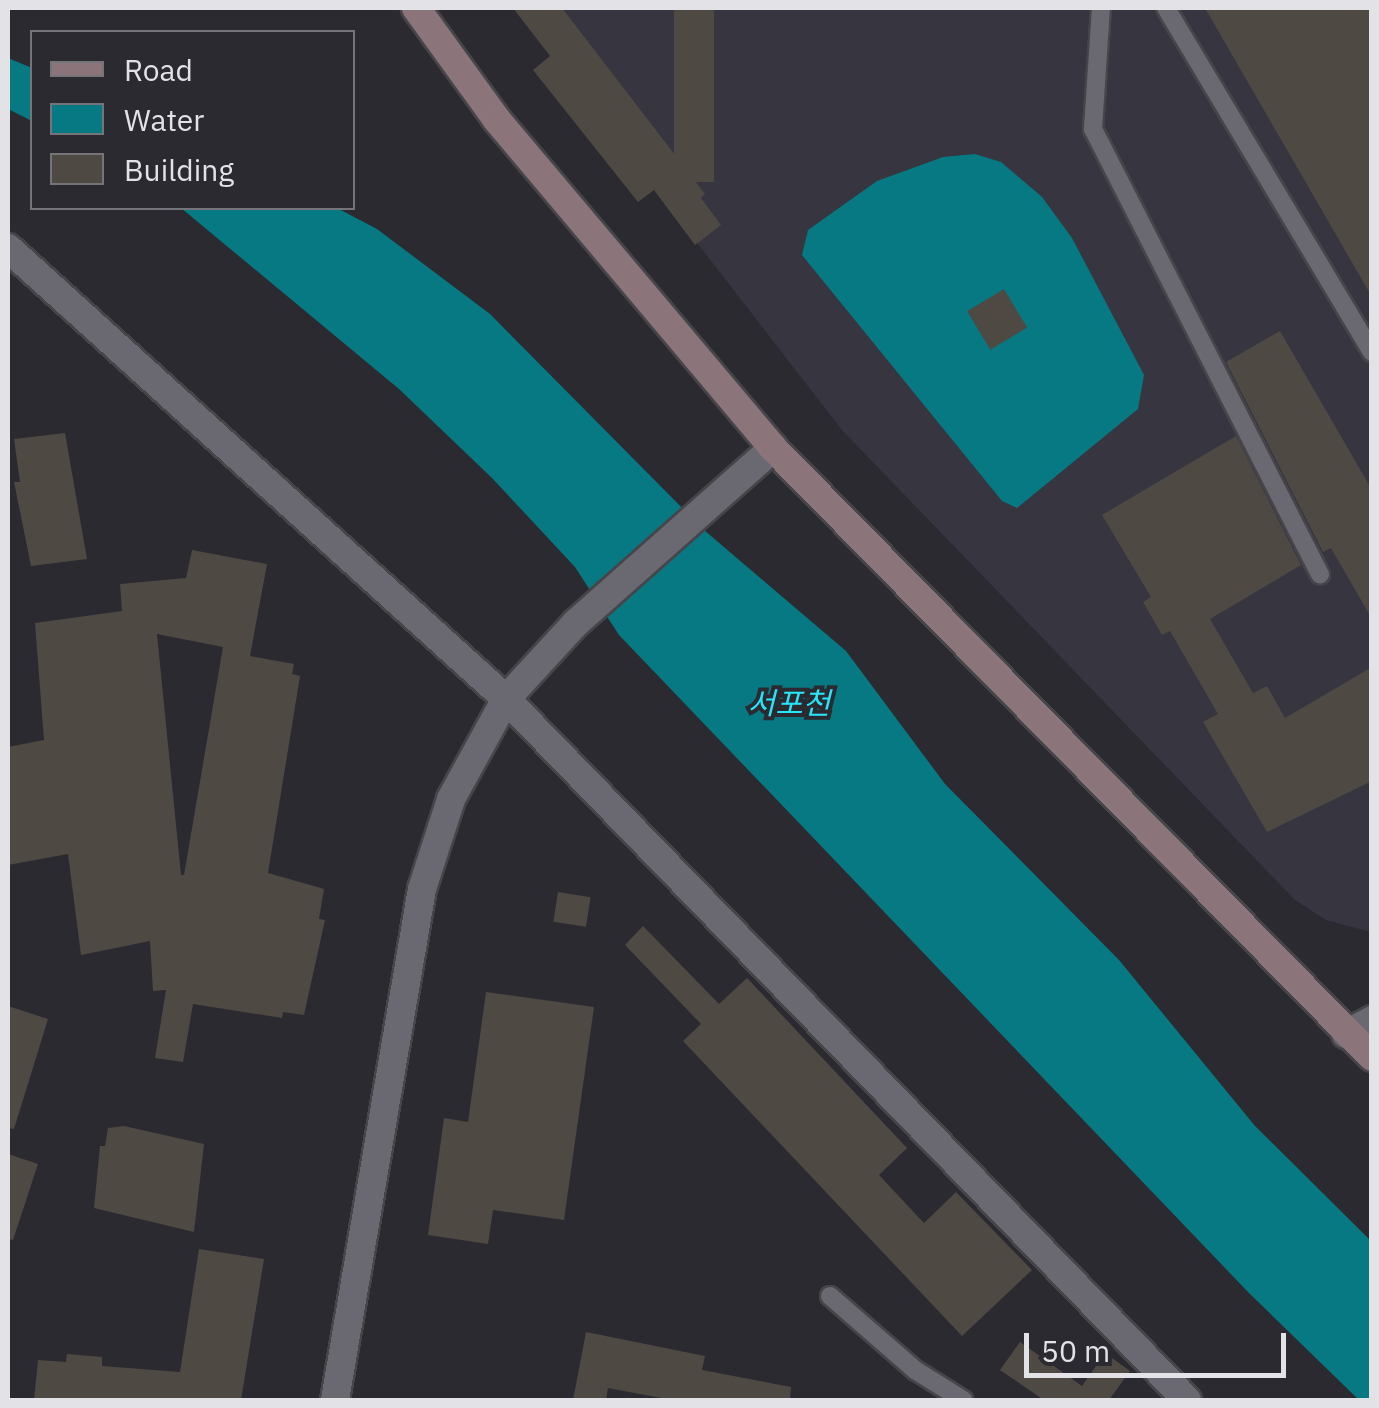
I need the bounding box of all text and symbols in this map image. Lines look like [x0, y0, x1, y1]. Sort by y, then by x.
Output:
legend [30, 30, 355, 210]
text: Road [124, 50, 193, 89]
text: Water [124, 100, 204, 139]
text: Building [124, 150, 234, 189]
water label: 서포천 [748, 685, 830, 721]
scale bar [1029, 1313, 1292, 1375]
text: 50 m [1041, 1331, 1110, 1370]

